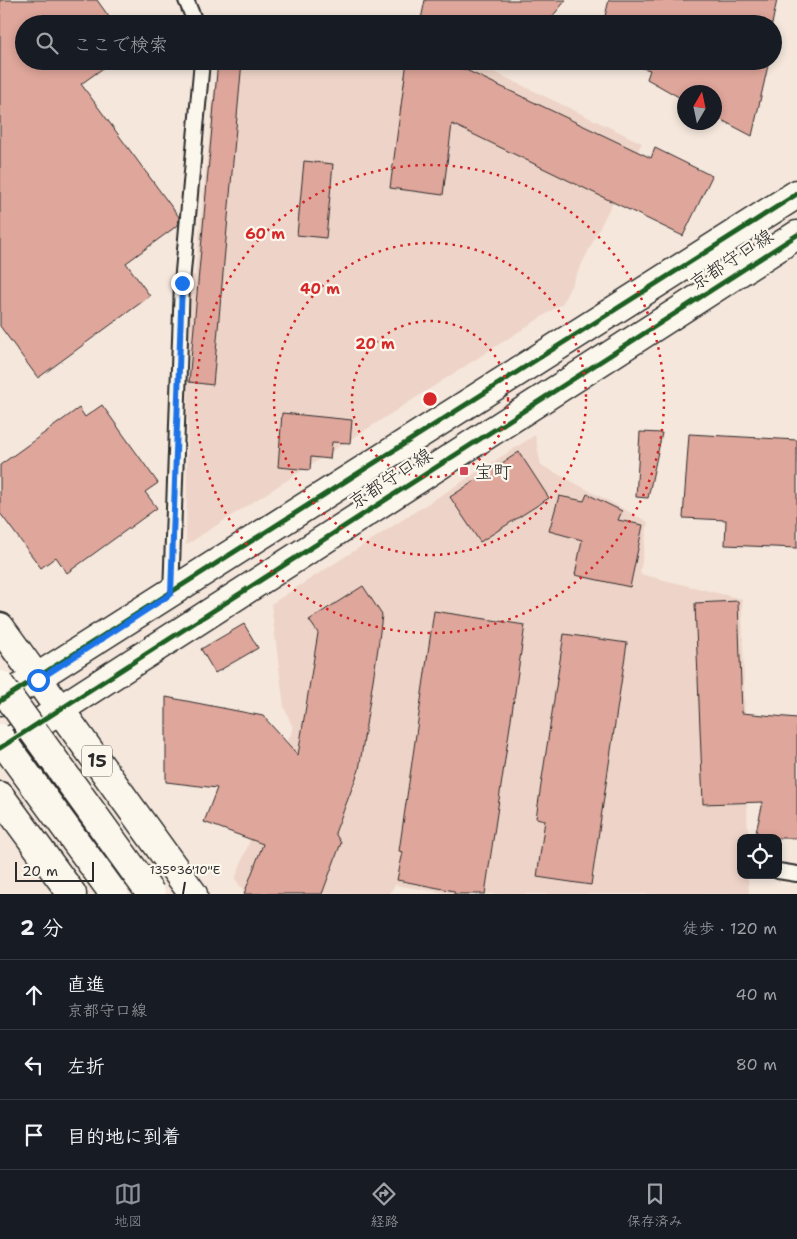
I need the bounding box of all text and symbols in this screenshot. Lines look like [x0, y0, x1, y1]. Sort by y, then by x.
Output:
search box [15, 15, 782, 70]
icon: search [33, 29, 61, 57]
text: ここで検索 [73, 32, 168, 57]
north arrow [677, 85, 722, 130]
street label: 京都守口線 [685, 223, 778, 296]
text: 60 m [245, 224, 285, 244]
route end [171, 272, 194, 295]
text: 40 m [300, 279, 340, 299]
text: 20 m [355, 334, 395, 354]
centre of rings [421, 390, 439, 408]
street label: 京都守口線 [344, 442, 437, 515]
place label: 宝町 [474, 459, 512, 484]
marker: 宝町 [458, 465, 470, 477]
route start [27, 669, 50, 692]
road number: 15 [82, 746, 112, 776]
map controls [737, 834, 782, 879]
button: locate [737, 834, 782, 879]
scale bar [15, 859, 94, 882]
text: 20 m [22, 862, 58, 880]
text: 135°36'10"E [150, 862, 220, 878]
text: 2 分 [20, 914, 63, 942]
text: 徒歩 · 120 m [683, 918, 777, 939]
text: 直進 [67, 972, 105, 997]
icon: ahead [20, 981, 48, 1009]
text: 40 m [735, 984, 777, 1005]
text: 京都守口線 [67, 1000, 147, 1021]
icon: left [20, 1051, 48, 1079]
text: 左折 [67, 1054, 105, 1079]
text: 80 m [736, 1054, 777, 1075]
icon: arrive [20, 1121, 48, 1149]
text: 目的地に到着 [67, 1124, 181, 1149]
tab: 地図 [114, 1180, 142, 1230]
tab: 経路 [370, 1180, 398, 1230]
tab: 保存済み [627, 1180, 683, 1230]

